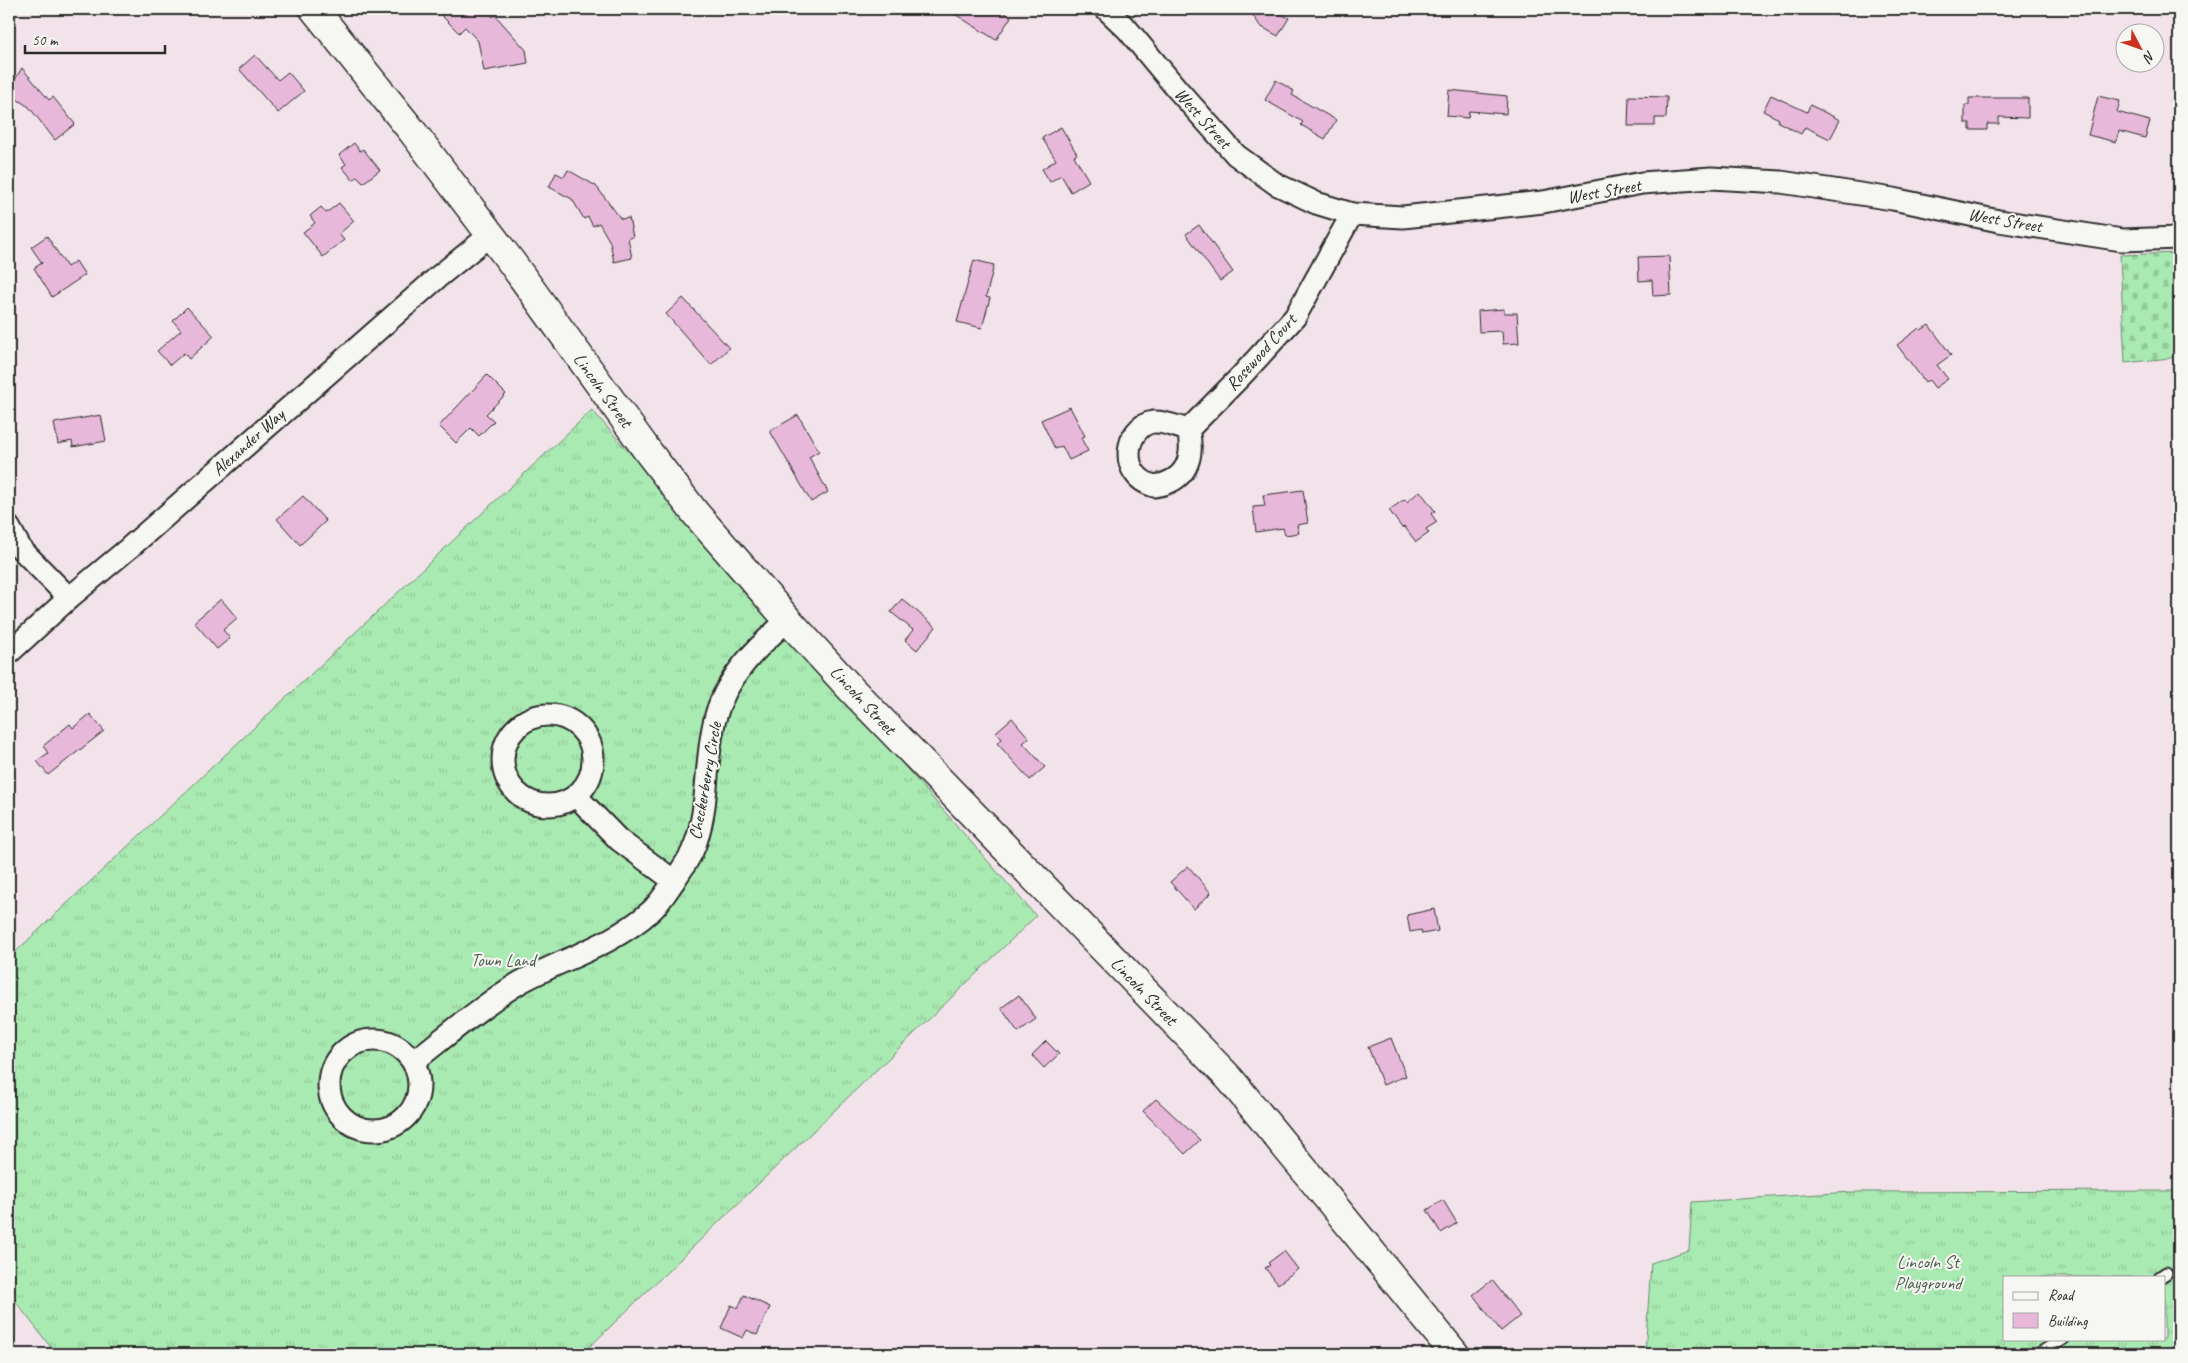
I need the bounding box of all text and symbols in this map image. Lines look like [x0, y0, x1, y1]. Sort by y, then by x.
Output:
scale bar [25, 22, 165, 54]
north arrow [2116, 22, 2166, 72]
text: 50 m [32, 31, 59, 50]
text: N [2139, 47, 2159, 67]
street label: West Street [1170, 83, 1237, 154]
street label: West Street [1566, 173, 1644, 208]
street label: West Street [1967, 203, 2045, 238]
street label: Rosewood Court [1221, 308, 1302, 395]
street label: Lincoln Street [569, 349, 638, 433]
street label: Alexander Way [207, 402, 290, 480]
street label: Lincoln Street [826, 661, 902, 741]
street label: Checkerberry Circle [684, 720, 726, 841]
park label: Town Land [471, 949, 538, 971]
street label: Lincoln Street [1106, 952, 1183, 1031]
park label: Lincoln St Playground [1895, 1251, 1964, 1294]
legend [2003, 1276, 2166, 1340]
text: Road [2048, 1286, 2075, 1305]
text: Building [2048, 1312, 2088, 1331]

